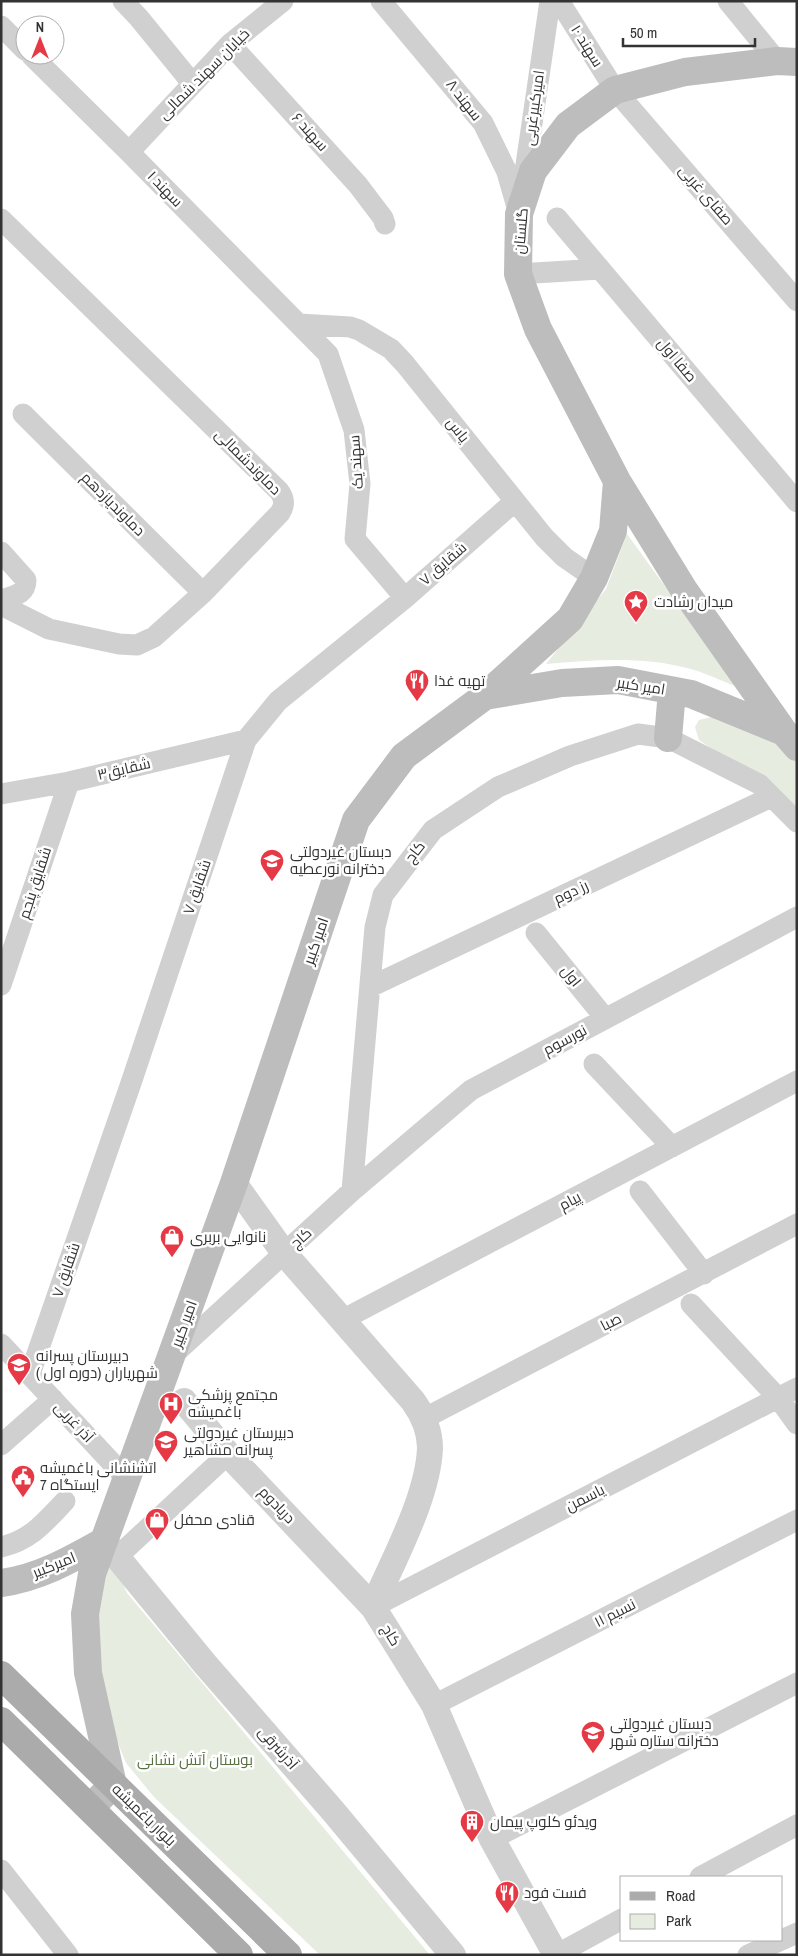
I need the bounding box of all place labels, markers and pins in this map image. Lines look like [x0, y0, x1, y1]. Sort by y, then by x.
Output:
place icon: میدان رشادت [623, 589, 649, 623]
place label: میدان رشادت [654, 591, 733, 612]
restaurant icon: تهیه غذا [404, 668, 430, 702]
place label: تهیه غذا [434, 670, 485, 691]
place label: دبستان غیردولتی دخترانه نورعطیه [290, 841, 391, 879]
school or university icon: دبستان غیردولتی دخترانه نورعطیه [259, 848, 285, 882]
shop icon: نانوایی بربری [159, 1224, 185, 1258]
place label: نانوایی بربری [190, 1226, 266, 1247]
place label: دبیرستان پسرانه شهریاران (دوره اول ) [36, 1345, 158, 1383]
school or university icon: دبیرستان پسرانه شهریاران (دوره اول ) [6, 1352, 32, 1386]
place label: مجتمع پزشکی باغمیشه [188, 1384, 278, 1422]
hospital icon: مجتمع پزشکی باغمیشه [158, 1391, 184, 1425]
place label: دبیرستان غیردولتی پسرانه مشاهیر [183, 1422, 294, 1460]
school or university icon: دبیرستان غیردولتی پسرانه مشاهیر [153, 1429, 179, 1463]
place label: اتشنشانی باغمیشه ایستگاه 7 [40, 1457, 157, 1495]
public building icon: اتشنشانی باغمیشه ایستگاه 7 [10, 1464, 36, 1498]
shop icon: قنادی محفل [144, 1507, 170, 1541]
place label: قنادی محفل [174, 1509, 255, 1530]
place label: دبستان غیردولتی دخترانه ستاره شهر [609, 1713, 719, 1751]
school or university icon: دبستان غیردولتی دخترانه ستاره شهر [580, 1720, 606, 1754]
building icon: ویدئو کلوپ پیمان [459, 1809, 485, 1843]
place label: ویدئو کلوپ پیمان [490, 1811, 597, 1832]
restaurant icon: فست فود [494, 1880, 520, 1914]
place label: فست فود [524, 1882, 587, 1903]

